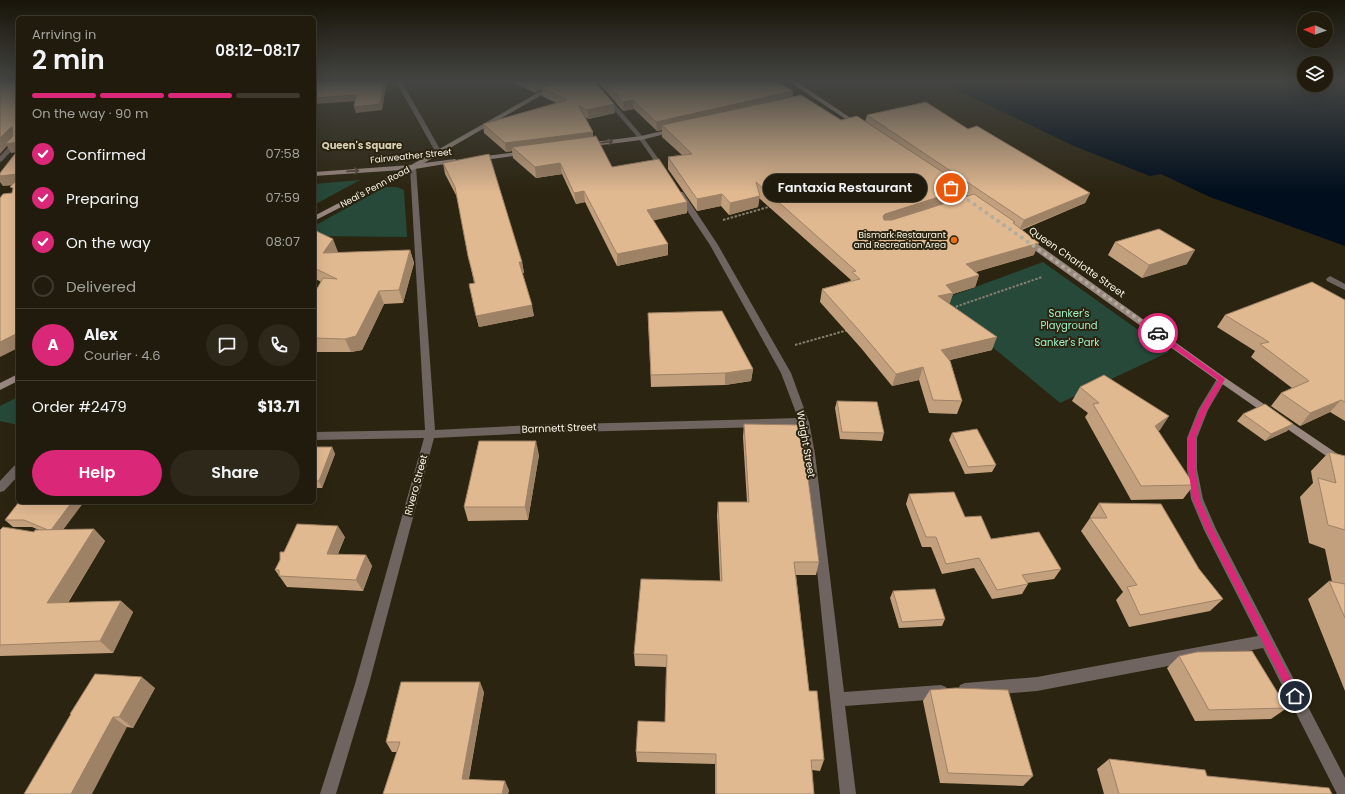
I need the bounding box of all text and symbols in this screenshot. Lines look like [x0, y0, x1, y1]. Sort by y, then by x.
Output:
north arrow [1297, 12, 1333, 48]
map controls [1297, 12, 1333, 92]
text: Arriving in [32, 25, 96, 44]
text: 08:12–08:17 [215, 40, 300, 61]
text: 2 min [32, 42, 105, 78]
button: layers [1297, 56, 1333, 92]
text: On the way · 90 m [32, 104, 148, 123]
district label: Queen's Square [322, 138, 402, 153]
one-way arrow [600, 138, 613, 146]
icon: check [32, 143, 54, 165]
text: Confirmed [66, 144, 146, 165]
text: 07:58 [266, 144, 300, 163]
street label: Fairweather Street [370, 146, 452, 166]
street label: Neal's Penn Road [338, 164, 412, 210]
one-way arrow [346, 168, 359, 175]
pin [934, 171, 968, 205]
callout: Fantaxia Restaurant [763, 174, 927, 202]
icon: bag [940, 177, 962, 199]
text: Fantaxia Restaurant [778, 178, 912, 197]
icon: check [32, 187, 54, 209]
text: Preparing [66, 188, 139, 209]
text: 07:59 [266, 188, 300, 207]
street label: Queen Charlotte Street [1026, 223, 1129, 301]
place label: Bismark Restaurant and Recreation Area [854, 229, 946, 251]
icon: check [32, 231, 54, 253]
text: On the way [66, 232, 151, 253]
text: 08:07 [266, 232, 300, 251]
marker: Bismark Restaurant and Recreation Area [949, 235, 959, 245]
text: Delivered [66, 276, 136, 297]
park label: Sanker's Playground [1040, 306, 1098, 333]
courier [1138, 313, 1178, 353]
icon: car [1147, 322, 1169, 344]
text: Alex [84, 324, 118, 345]
button: chat [206, 324, 248, 366]
button: phone [258, 324, 300, 366]
text: A [47, 334, 59, 355]
park label: Sanker's Park [1034, 335, 1100, 350]
text: Courier · 4.6 [84, 346, 161, 365]
text: Order #2479 [32, 396, 127, 417]
text: $13.71 [258, 396, 300, 417]
street label: Waight Street [793, 409, 819, 479]
street label: Barnnett Street [521, 419, 597, 437]
button: Help [32, 450, 162, 496]
button: Share [170, 450, 300, 496]
street label: Rivero Street [401, 453, 431, 517]
pin [1278, 679, 1312, 713]
icon: home [1284, 685, 1306, 707]

